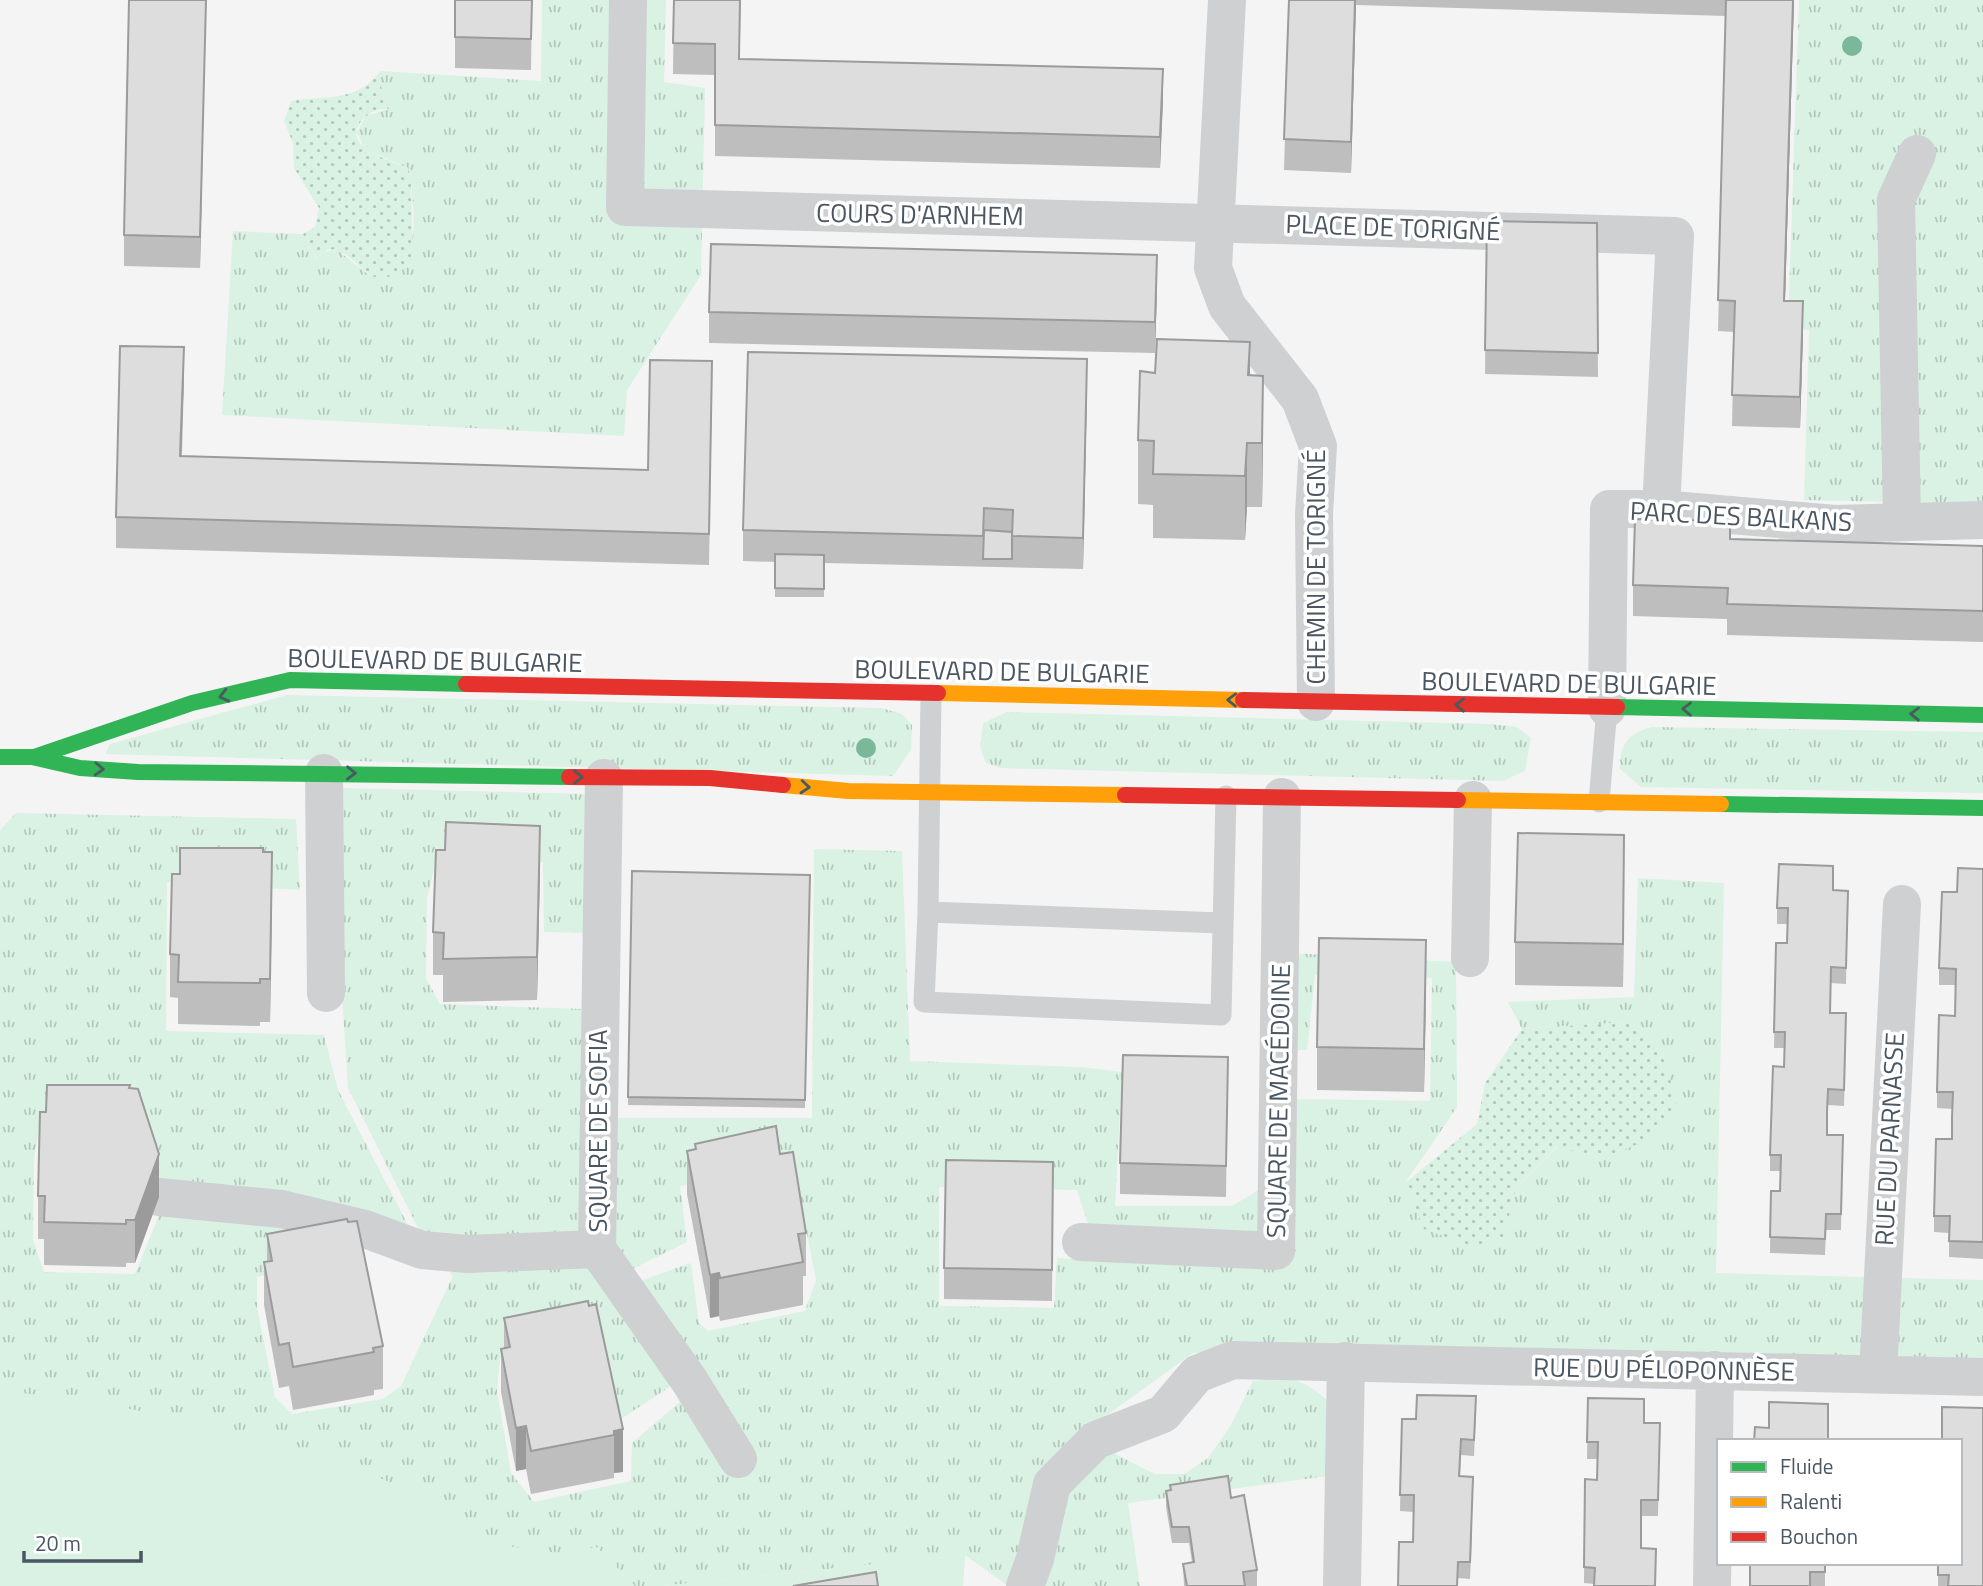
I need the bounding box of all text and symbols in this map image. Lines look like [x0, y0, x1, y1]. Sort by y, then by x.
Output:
street label: COURS D'ARNHEM [816, 193, 1024, 235]
street label: PLACE DE TORIGNÉ [1285, 204, 1501, 250]
street label: CHEMIN DE TORIGNÉ [1296, 449, 1335, 685]
street label: PARC DES BALKANS [1629, 491, 1853, 541]
street label: BOULEVARD DE BULGARIE [287, 638, 583, 682]
street label: BOULEVARD DE BULGARIE [854, 649, 1150, 693]
street label: BOULEVARD DE BULGARIE [1421, 661, 1717, 705]
one-way arrow [218, 687, 230, 702]
one-way arrow [1227, 692, 1237, 708]
one-way arrow [1454, 697, 1465, 713]
one-way arrow [1682, 702, 1693, 717]
one-way arrow [1909, 706, 1920, 722]
one-way arrow [93, 762, 104, 777]
one-way arrow [345, 766, 356, 781]
one-way arrow [573, 769, 584, 785]
one-way arrow [800, 779, 811, 794]
street label: SQUARE DE MACÉDOINE [1256, 964, 1300, 1238]
street label: SQUARE DE SOFIA [578, 1029, 617, 1233]
street label: RUE DU PARNASSE [1864, 1031, 1914, 1247]
street label: RUE DU PÉLOPONNÈSE [1533, 1347, 1795, 1391]
legend [1717, 1439, 1962, 1565]
text: Fluide [1780, 1450, 1833, 1482]
text: Ralenti [1780, 1485, 1842, 1517]
scale bar [24, 1520, 142, 1564]
text: Bouchon [1780, 1520, 1858, 1552]
text: 20 m [35, 1527, 81, 1559]

